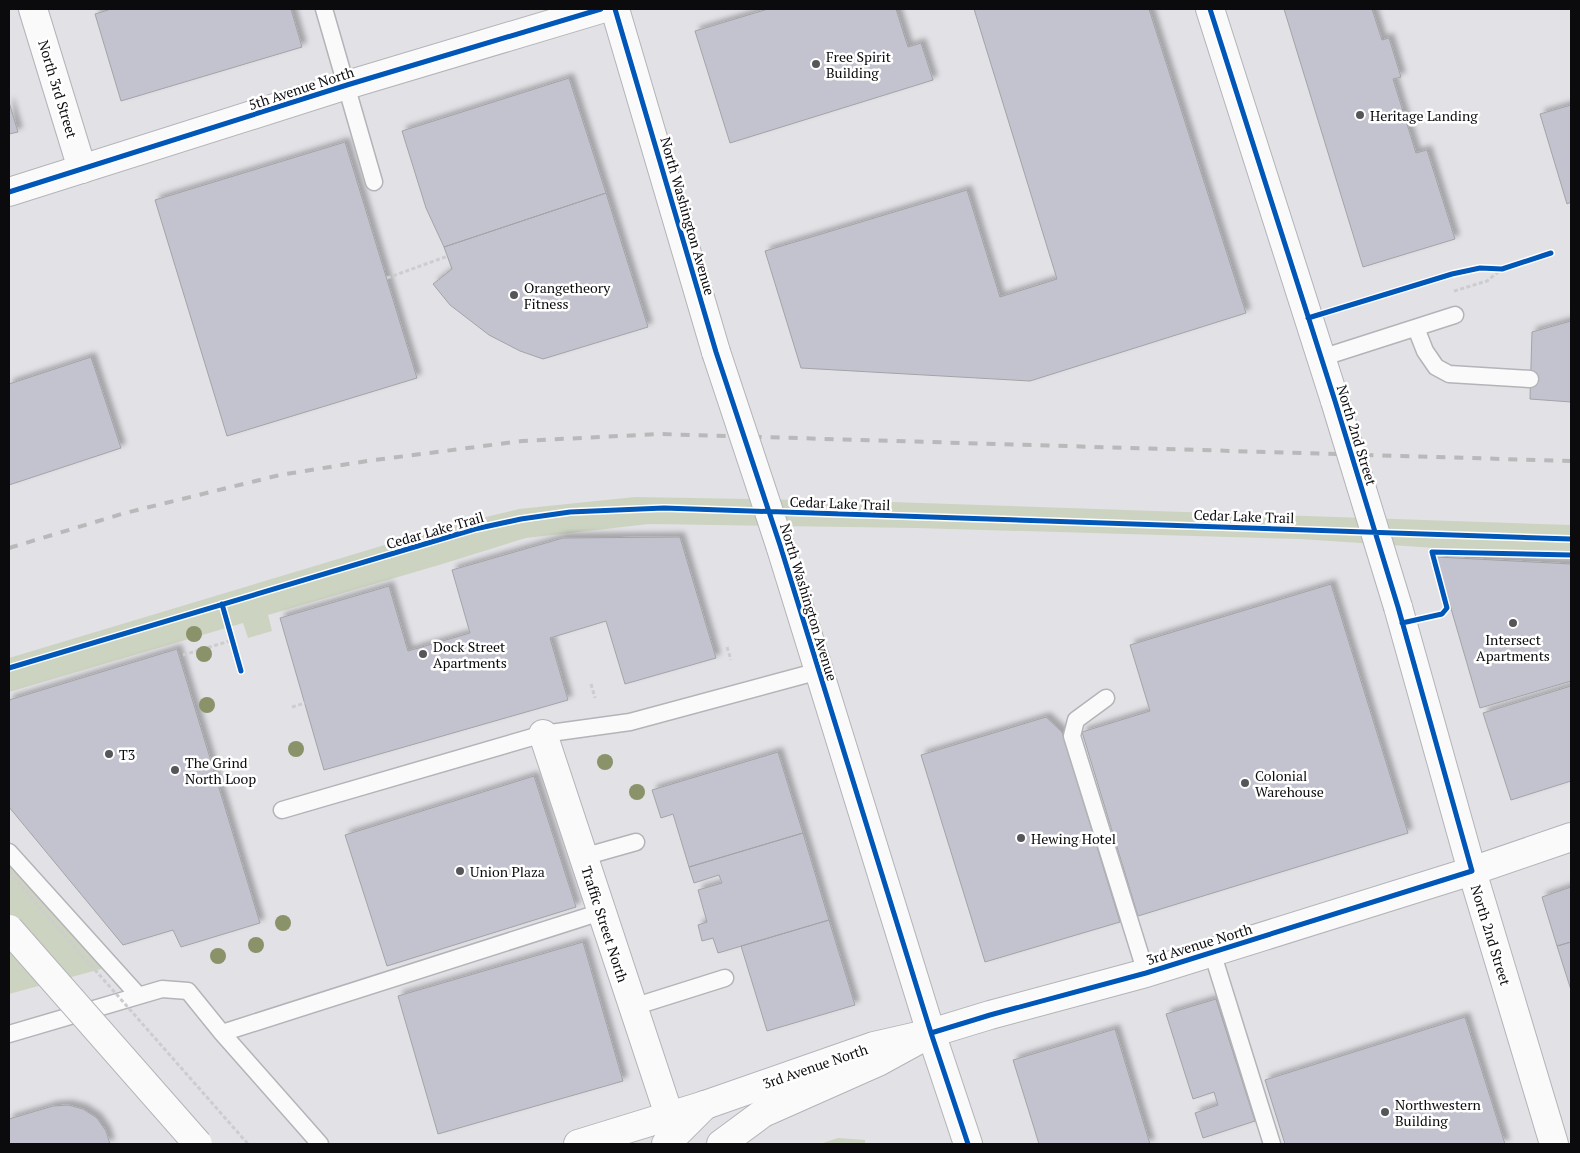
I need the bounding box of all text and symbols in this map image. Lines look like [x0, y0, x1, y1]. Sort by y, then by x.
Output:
street label: North 3rd Street [34, 38, 82, 141]
place label: Free Spirit Building [826, 47, 892, 82]
marker: Free Spirit Building [810, 58, 822, 70]
street label: 5th Avenue North [246, 62, 356, 114]
place label: Heritage Landing [1370, 106, 1478, 125]
marker: Heritage Landing [1354, 109, 1366, 121]
street label: North Washington Avenue [656, 135, 720, 297]
place label: Orangetheory Fitness [524, 278, 611, 313]
marker: Orangetheory Fitness [508, 289, 520, 301]
street label: North 2nd Street [1333, 382, 1382, 489]
street label: Cedar Lake Trail [789, 492, 891, 514]
street label: Cedar Lake Trail [1193, 505, 1295, 527]
street label: Cedar Lake Trail [384, 507, 486, 553]
street label: North Washington Avenue [776, 521, 842, 683]
marker: Intersect Apartments [1507, 617, 1519, 629]
place label: Intersect Apartments [1476, 630, 1550, 665]
place label: Dock Street Apartments [433, 637, 507, 672]
marker: Dock Street Apartments [417, 648, 429, 660]
place label: T3 [119, 745, 135, 764]
marker: T3 [103, 748, 115, 760]
place label: The Grind North Loop [185, 753, 256, 788]
marker: The Grind North Loop [169, 764, 181, 776]
place label: Colonial Warehouse [1255, 766, 1324, 801]
marker: Colonial Warehouse [1239, 777, 1251, 789]
place label: Hewing Hotel [1031, 829, 1116, 848]
marker: Hewing Hotel [1015, 832, 1027, 844]
place label: Union Plaza [470, 862, 545, 881]
street label: Traffic Street North [577, 863, 633, 985]
marker: Union Plaza [454, 865, 466, 877]
street label: North 2nd Street [1467, 882, 1516, 989]
street label: 3rd Avenue North [1144, 919, 1254, 969]
street label: 3rd Avenue North [760, 1039, 870, 1093]
place label: Northwestern Building [1395, 1095, 1482, 1130]
marker: Northwestern Building [1379, 1106, 1391, 1118]

